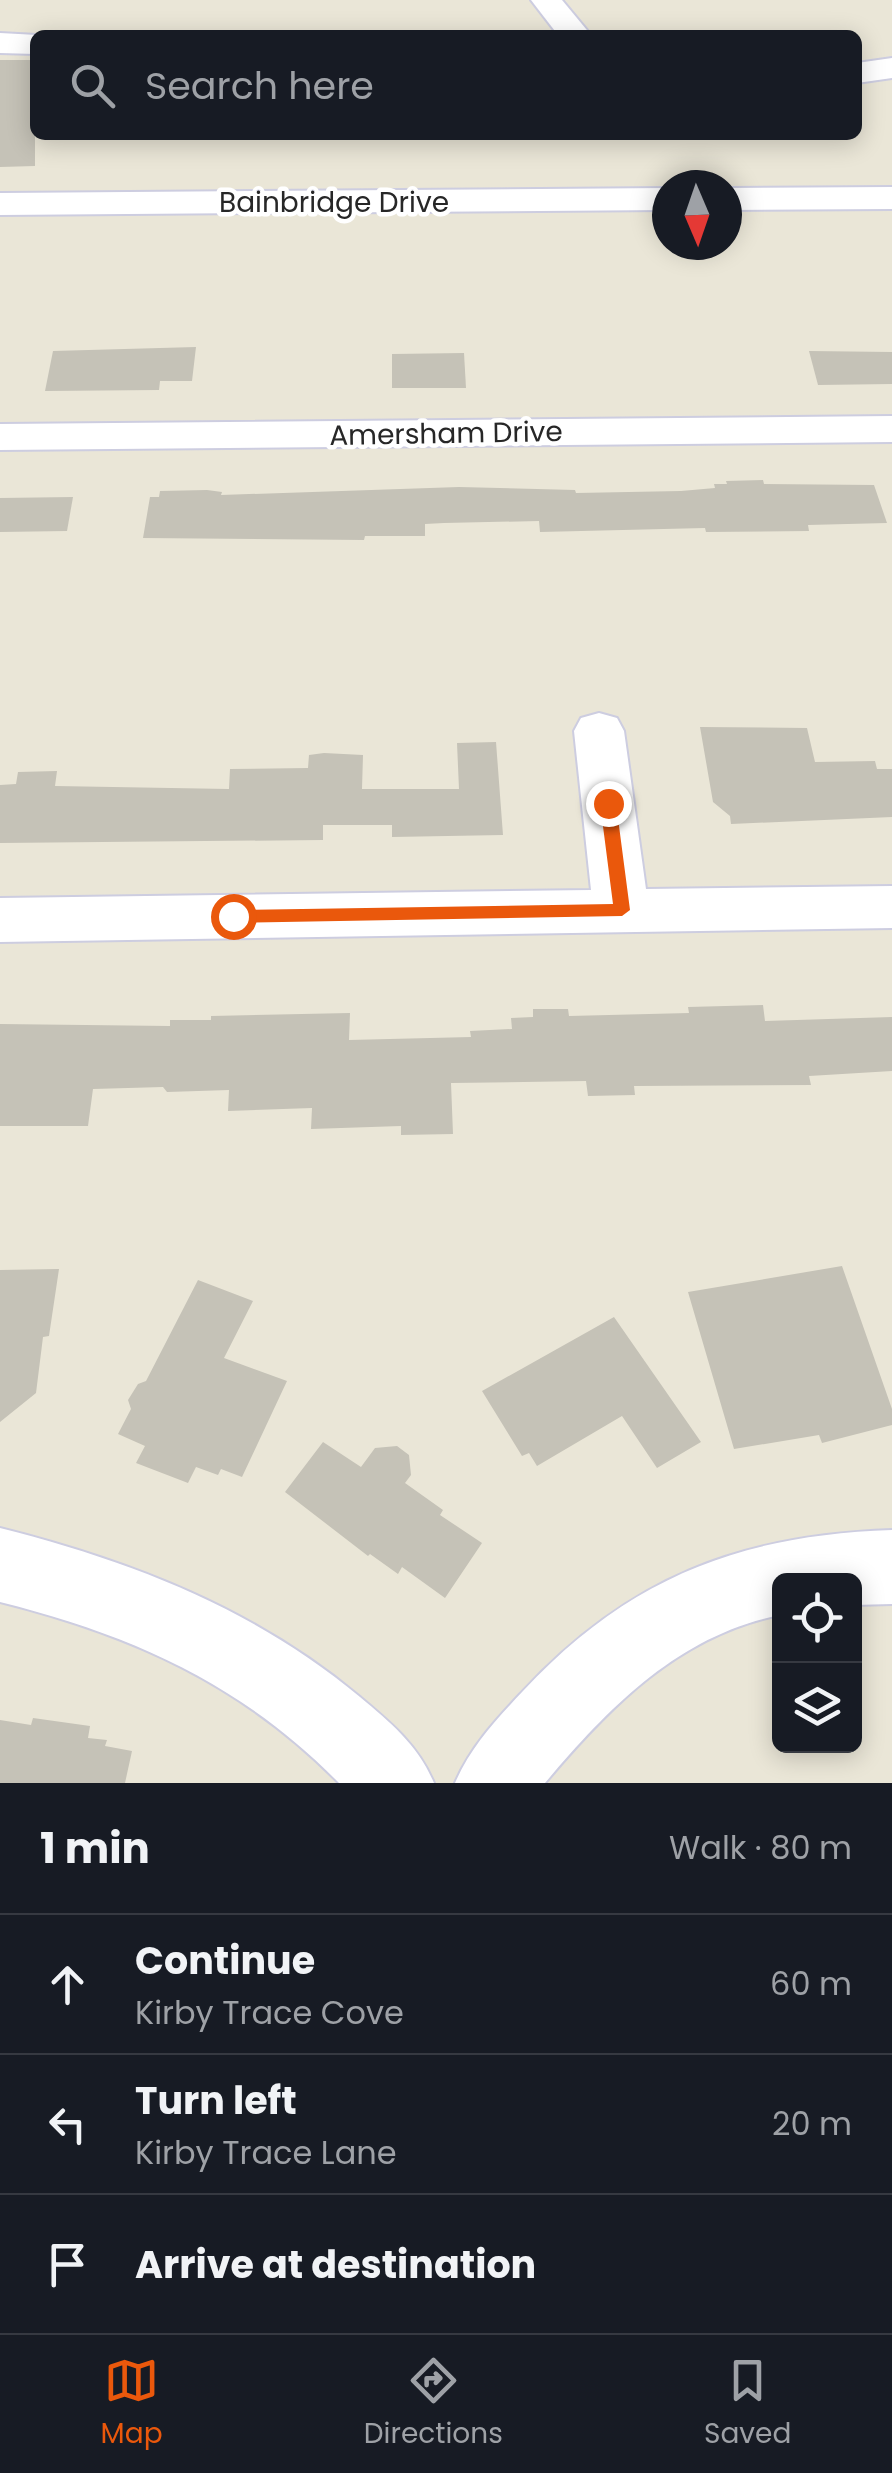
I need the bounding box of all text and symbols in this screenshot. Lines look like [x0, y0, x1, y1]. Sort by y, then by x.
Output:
search box [30, 30, 862, 140]
icon: search [65, 58, 120, 113]
text: Search here [145, 59, 374, 112]
north arrow [652, 170, 742, 260]
street label: Bainbridge Drive [219, 183, 449, 222]
street label: Amersham Drive [329, 412, 563, 455]
route end [586, 781, 632, 827]
route start [211, 894, 257, 940]
map controls [772, 1573, 862, 1753]
button: locate [772, 1573, 862, 1663]
button: layers [772, 1663, 862, 1753]
text: 1 min [40, 1819, 150, 1878]
text: Walk · 80 m [669, 1825, 852, 1870]
text: Continue [135, 1934, 315, 1987]
icon: ahead [40, 1957, 95, 2012]
text: 60 m [770, 1961, 852, 2006]
text: Kirby Trace Cove [135, 1990, 404, 2035]
text: Turn left [135, 2074, 297, 2127]
icon: left [40, 2097, 95, 2152]
text: 20 m [772, 2101, 852, 2146]
text: Kirby Trace Lane [135, 2130, 397, 2175]
icon: arrive [40, 2237, 95, 2292]
text: Arrive at destination [135, 2238, 536, 2291]
tab: Map [101, 2353, 163, 2455]
tab: Directions [364, 2353, 503, 2455]
tab: Saved [704, 2353, 791, 2455]

